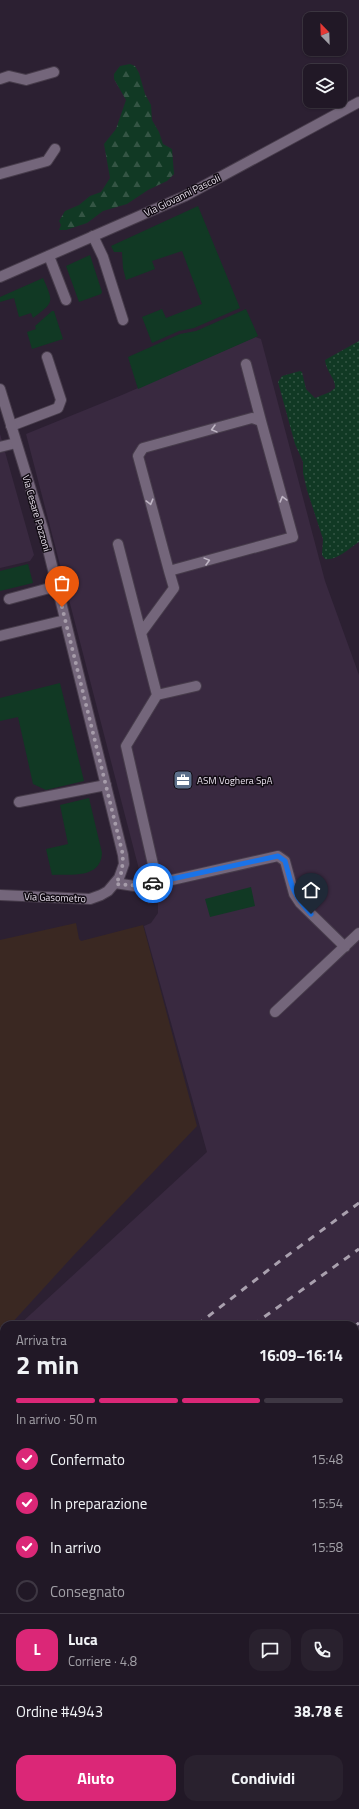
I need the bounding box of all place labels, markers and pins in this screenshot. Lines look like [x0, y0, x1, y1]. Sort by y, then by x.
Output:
pin [45, 566, 79, 607]
office icon: ASM Voghera SpA [172, 769, 194, 791]
place label: ASM Voghera SpA [197, 773, 273, 788]
pin [294, 873, 328, 914]

